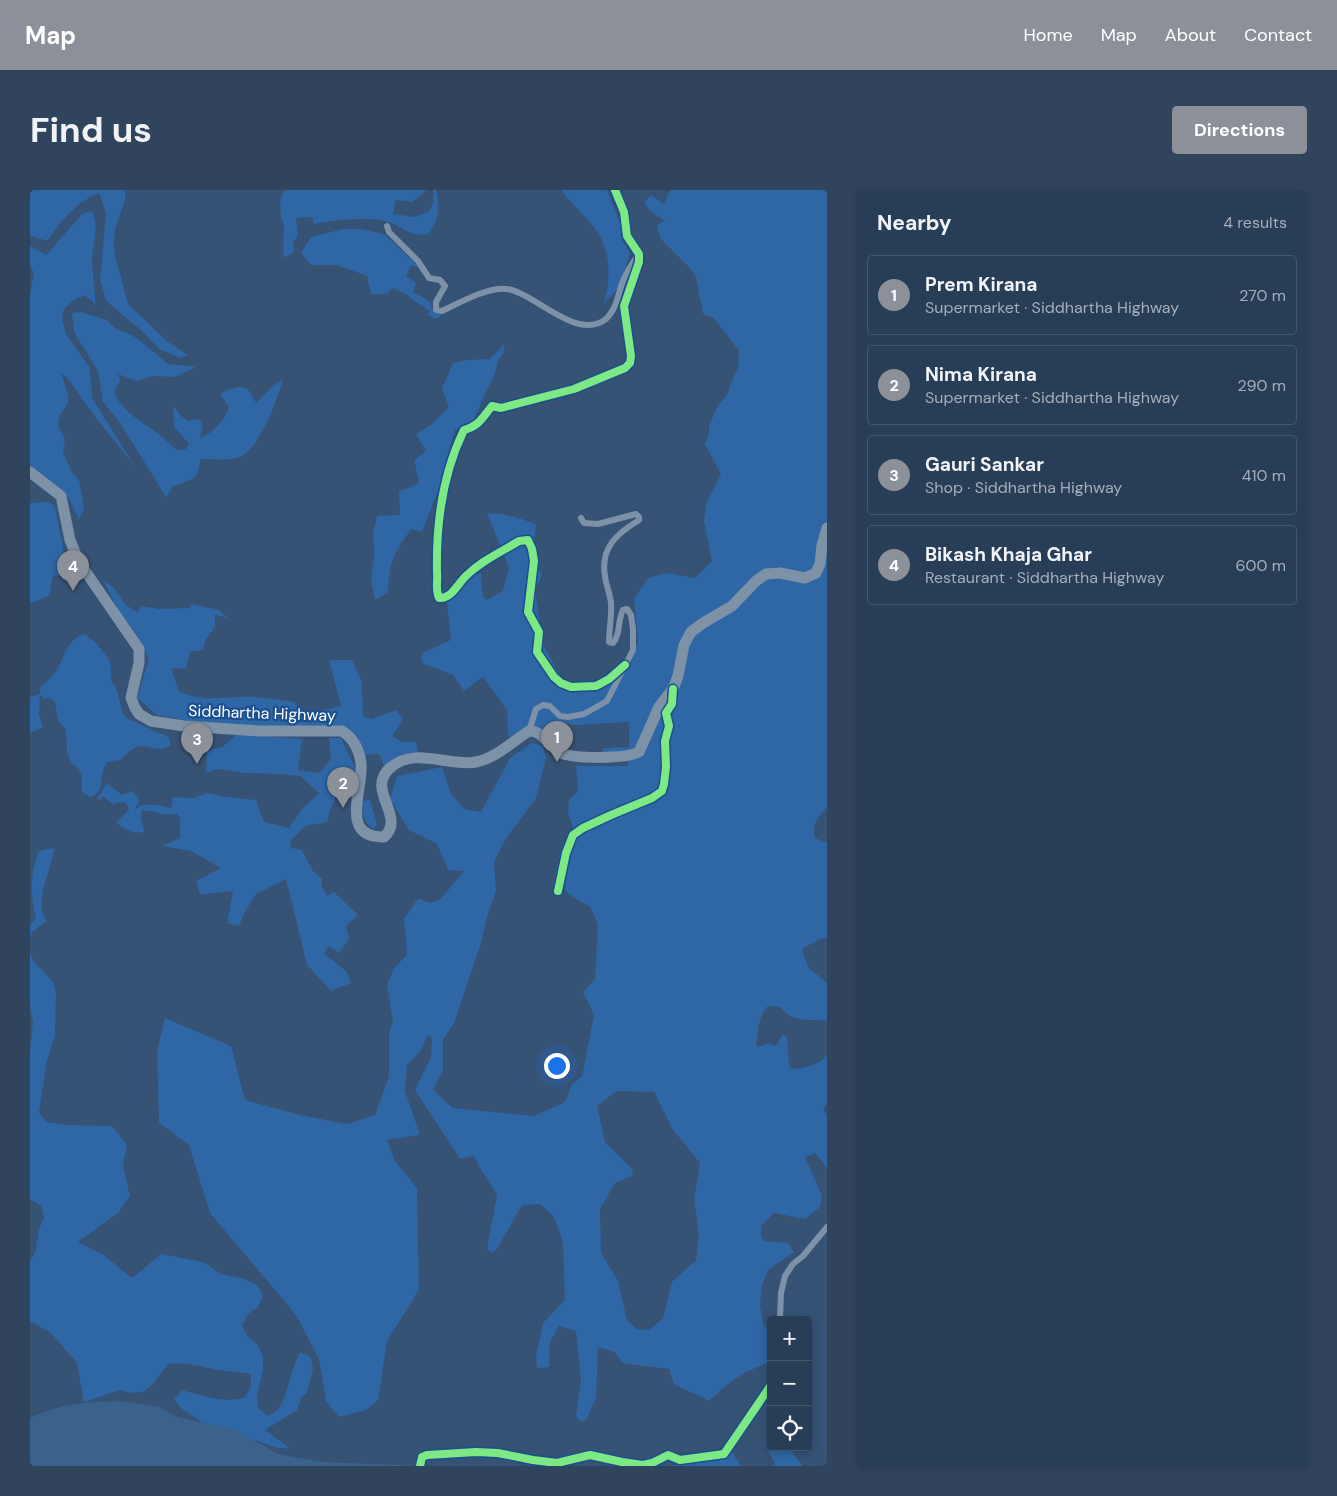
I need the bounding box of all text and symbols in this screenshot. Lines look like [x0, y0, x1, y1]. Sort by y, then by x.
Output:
text: Map [25, 20, 76, 51]
text: Home [1023, 23, 1073, 47]
text: Map [1101, 23, 1137, 47]
text: About [1165, 23, 1216, 47]
text: Contact [1244, 23, 1312, 47]
button: Directions [1172, 106, 1307, 154]
text: Find us [30, 107, 152, 153]
text: Nearby [877, 209, 951, 237]
text: 4 results [1223, 212, 1287, 233]
text: Prem Kirana [925, 272, 1037, 297]
text: 1 [891, 285, 897, 306]
text: 270 m [1239, 285, 1286, 306]
text: Supermarket · Siddhartha Highway [925, 297, 1179, 318]
text: Nima Kirana [925, 362, 1037, 387]
text: 2 [889, 375, 899, 396]
text: 290 m [1237, 375, 1286, 396]
text: Supermarket · Siddhartha Highway [925, 387, 1179, 408]
text: Gauri Sankar [925, 452, 1044, 477]
text: 3 [889, 465, 899, 486]
text: 410 m [1242, 465, 1286, 486]
text: Shop · Siddhartha Highway [925, 477, 1122, 498]
text: Bikash Khaja Ghar [925, 542, 1092, 567]
pin: 4 [57, 550, 89, 591]
text: 4 [889, 555, 899, 576]
text: 600 m [1236, 555, 1286, 576]
text: Restaurant · Siddhartha Highway [925, 567, 1164, 588]
street label: Siddhartha Highway [188, 700, 336, 726]
pin: 1 [541, 721, 573, 762]
pin: 3 [181, 723, 213, 764]
pin: 2 [327, 767, 359, 808]
your location [544, 1053, 570, 1079]
map controls [767, 1316, 812, 1451]
button: + [767, 1316, 812, 1361]
button: − [767, 1361, 812, 1406]
button: locate [767, 1406, 812, 1451]

